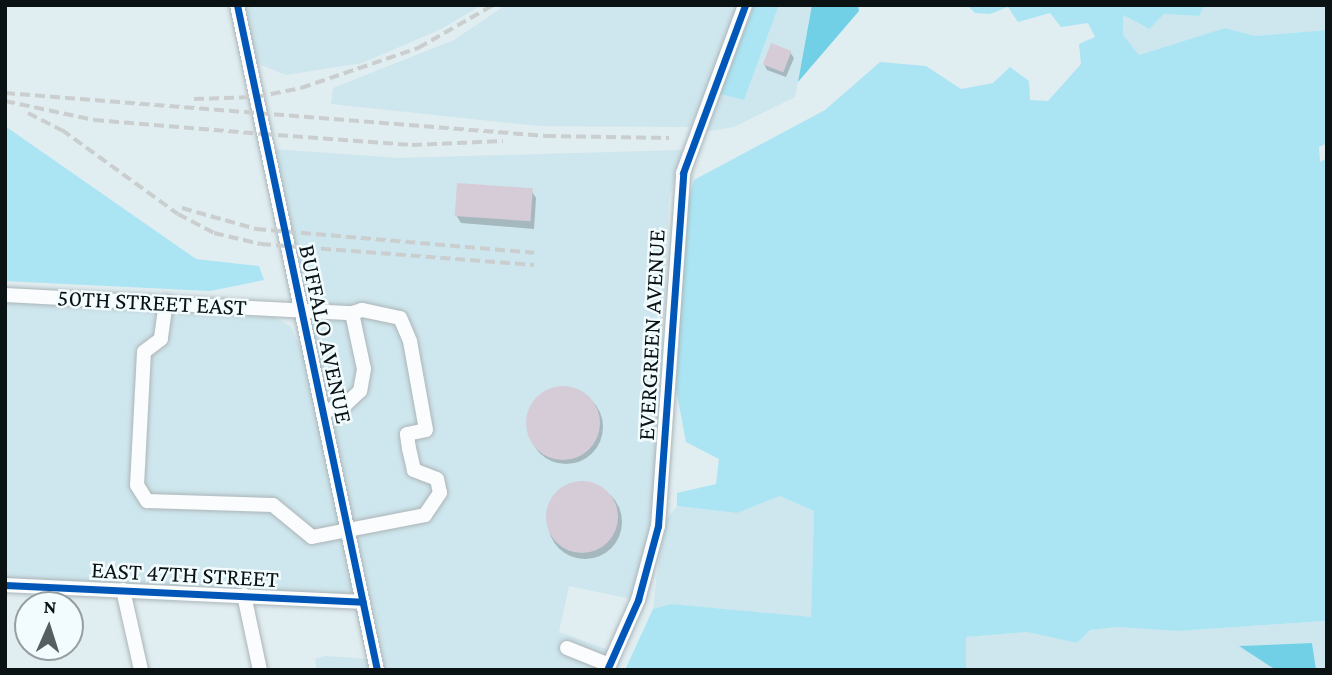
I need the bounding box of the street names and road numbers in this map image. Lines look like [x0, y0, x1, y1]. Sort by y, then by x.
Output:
street label: EVERGREEN AVENUE [631, 229, 671, 441]
street label: BUFFALO AVENUE [293, 242, 359, 426]
street label: 50TH STREET EAST [57, 283, 247, 321]
street label: EAST 47TH STREET [90, 555, 280, 593]

